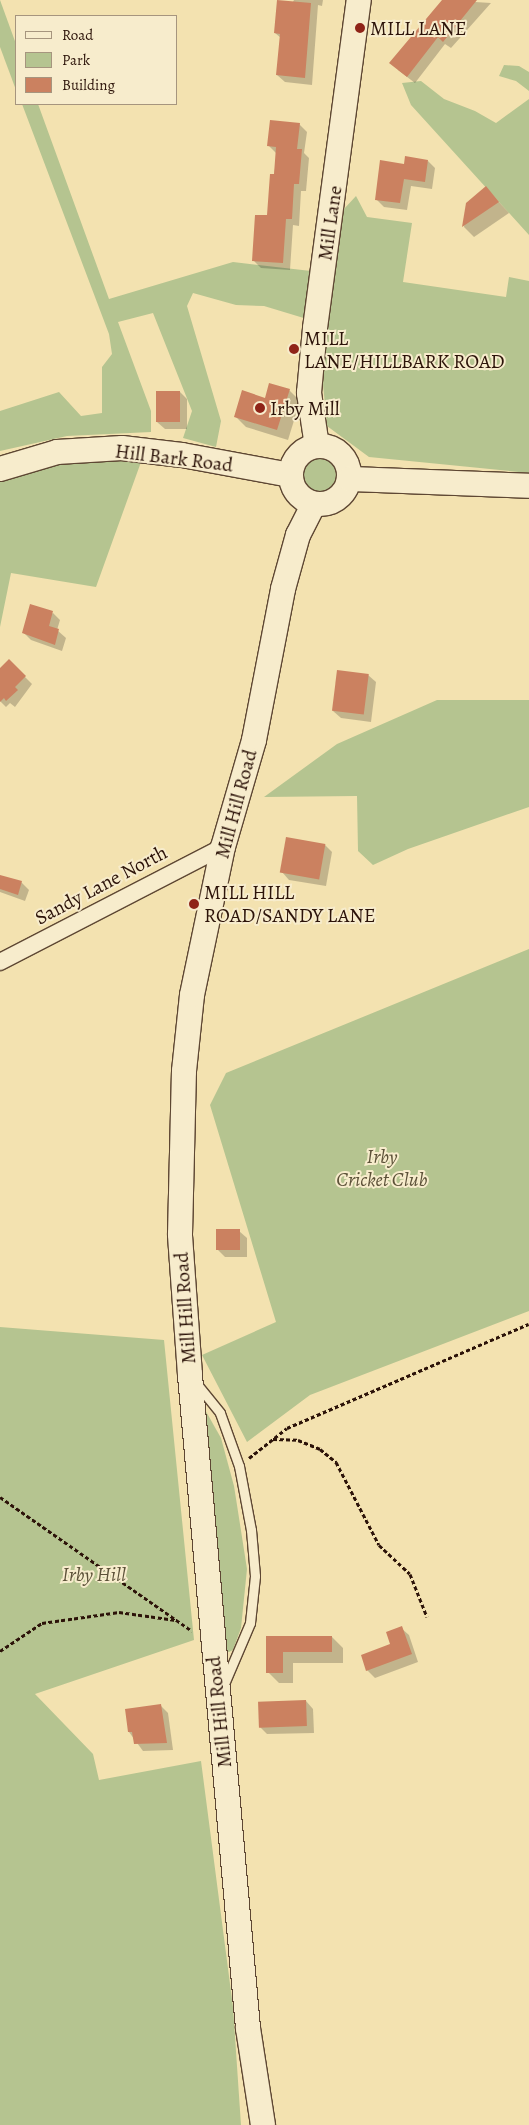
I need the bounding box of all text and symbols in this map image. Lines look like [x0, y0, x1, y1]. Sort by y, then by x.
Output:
legend [15, 15, 178, 105]
place label: MILL LANE [370, 16, 467, 40]
marker: MILL LANE [354, 22, 366, 34]
text: Road [62, 25, 93, 45]
text: Park [62, 50, 90, 70]
text: Building [62, 75, 115, 95]
street label: Mill Lane [313, 184, 347, 262]
place label: MILL LANE/HILLBARK ROAD [304, 326, 505, 373]
marker: MILL LANE/HILLBARK ROAD [288, 343, 300, 355]
place label: Irby Mill [270, 396, 340, 420]
marker: Irby Mill [254, 402, 266, 414]
street label: Hill Bark Road [114, 439, 234, 477]
street label: Mill Hill Road [210, 747, 262, 861]
street label: Sandy Lane North [31, 840, 171, 930]
place label: MILL HILL ROAD/SANDY LANE [204, 880, 376, 927]
marker: MILL HILL ROAD/SANDY LANE [188, 898, 200, 910]
park label: Irby Cricket Club [336, 1144, 428, 1191]
street label: Mill Hill Road [169, 1251, 201, 1365]
park label: Irby Hill [62, 1562, 126, 1586]
street label: Mill Hill Road [201, 1655, 237, 1769]

